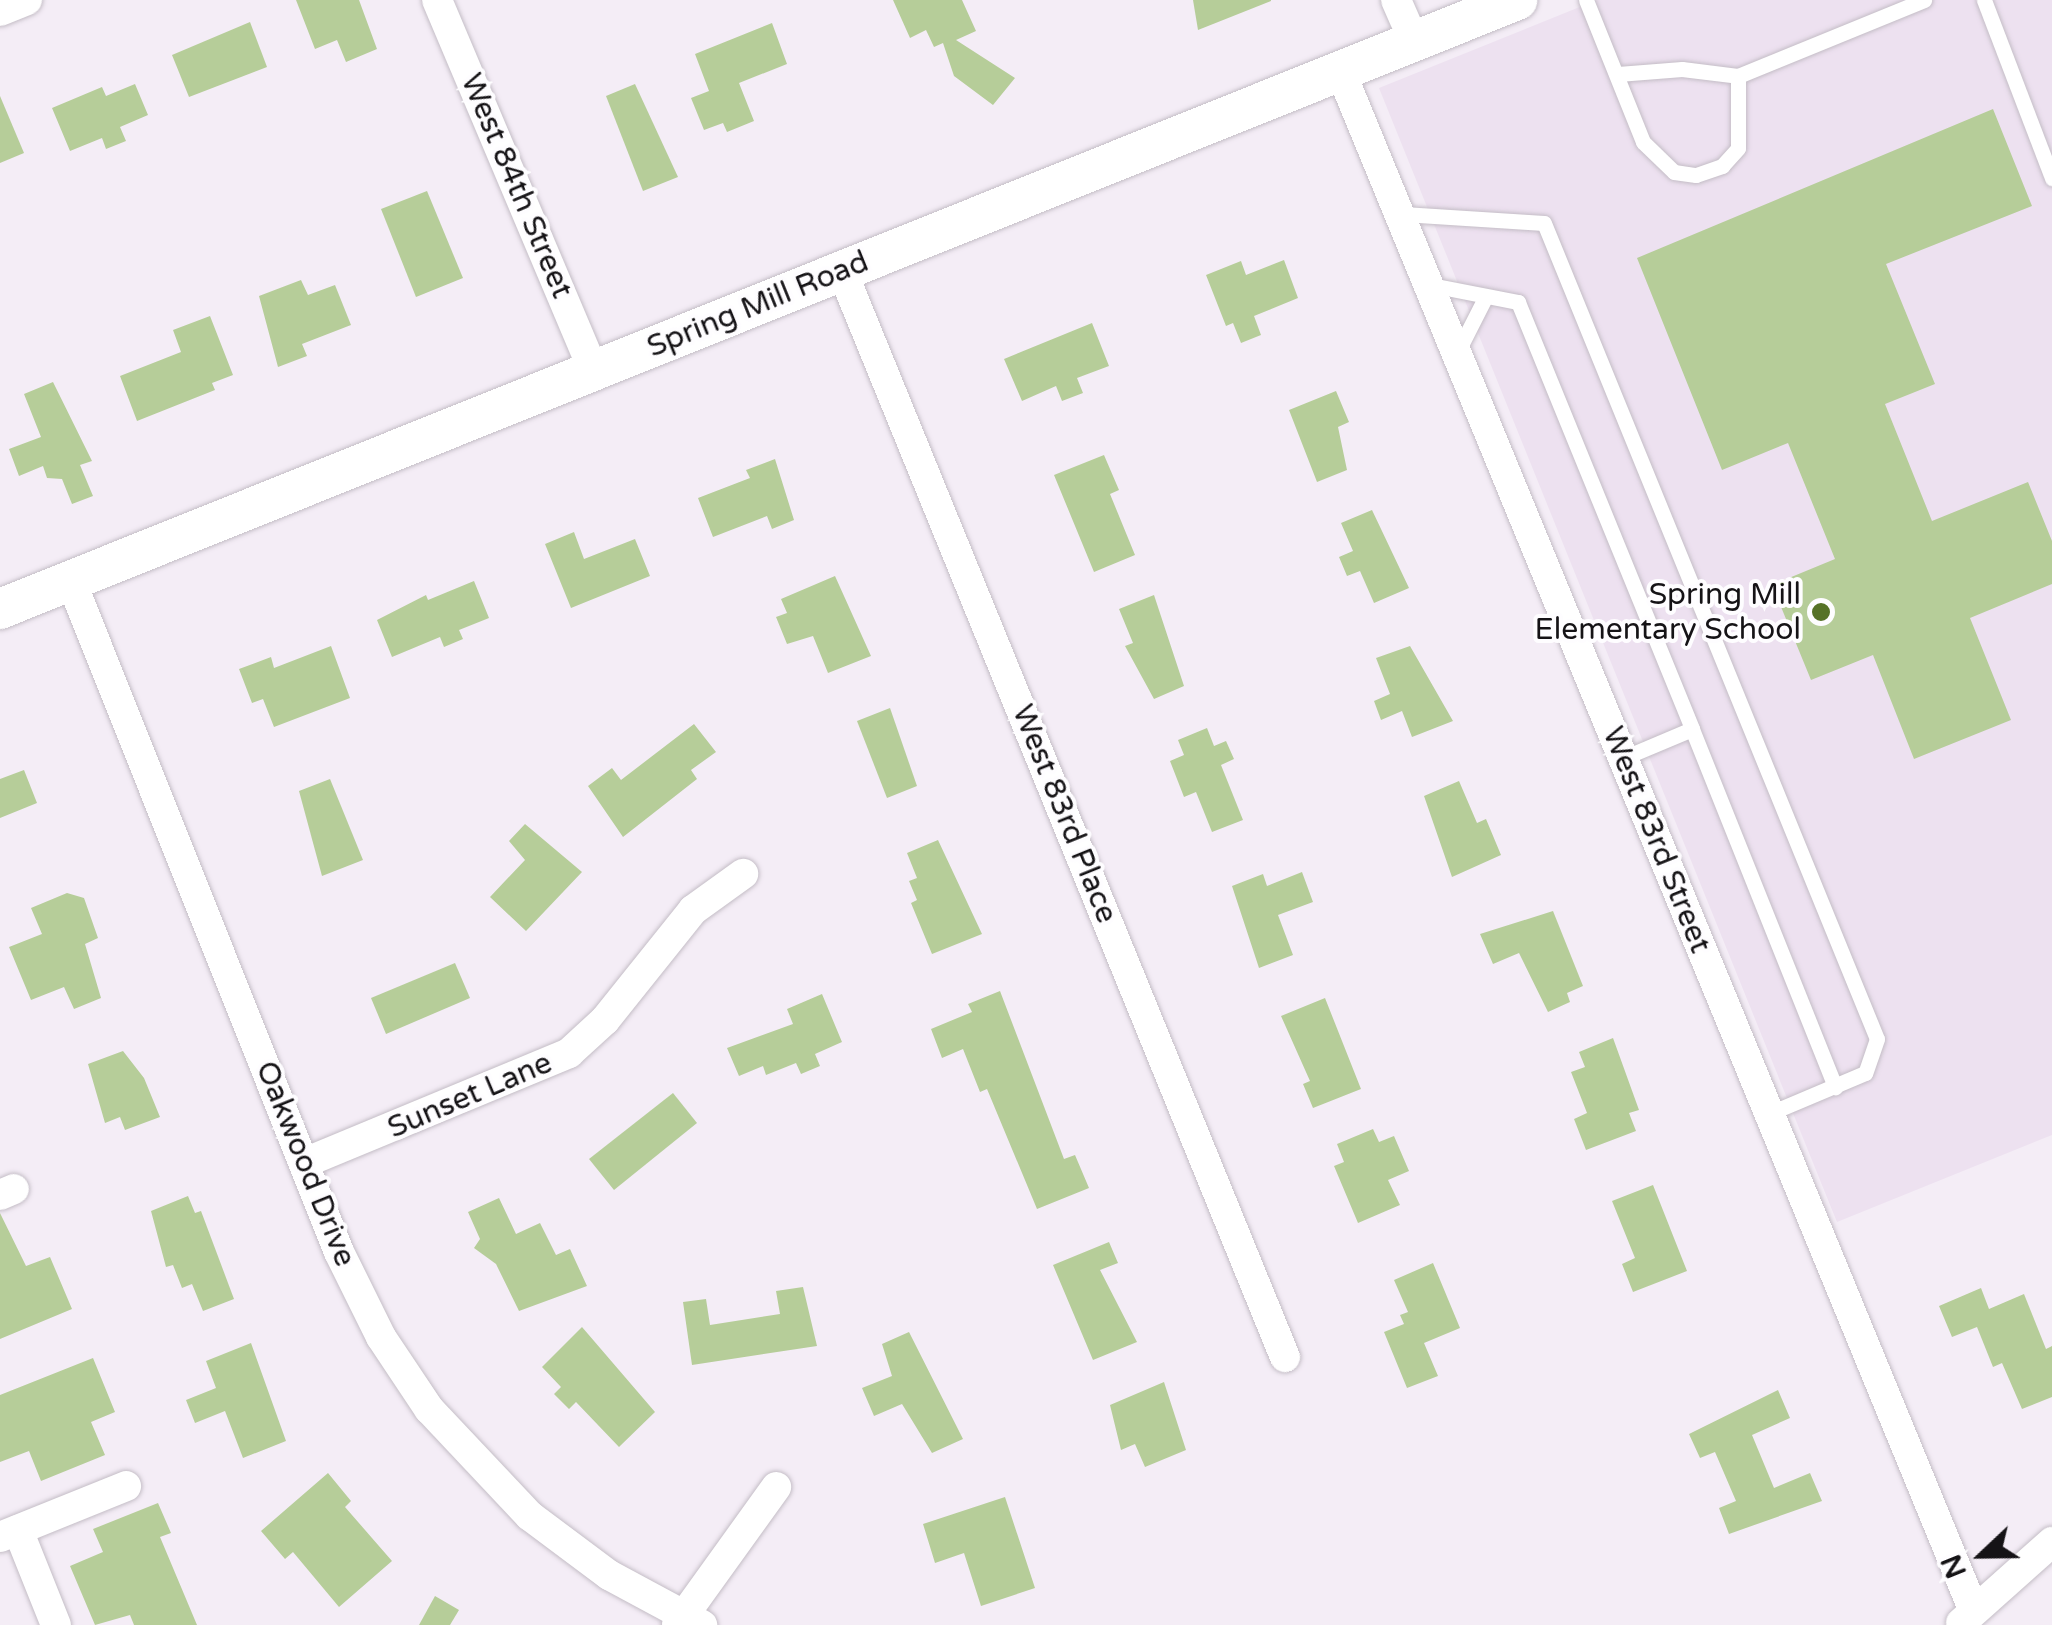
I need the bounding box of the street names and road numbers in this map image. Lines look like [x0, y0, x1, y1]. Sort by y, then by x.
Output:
street label: West 84th Street [452, 68, 580, 304]
street label: Spring Mill Road [642, 244, 874, 366]
street label: West 83rd Place [1004, 700, 1124, 928]
street label: West 83rd Street [1594, 722, 1718, 958]
street label: Sunset Lane [383, 1045, 557, 1147]
street label: Oakwood Drive [247, 1056, 363, 1272]

